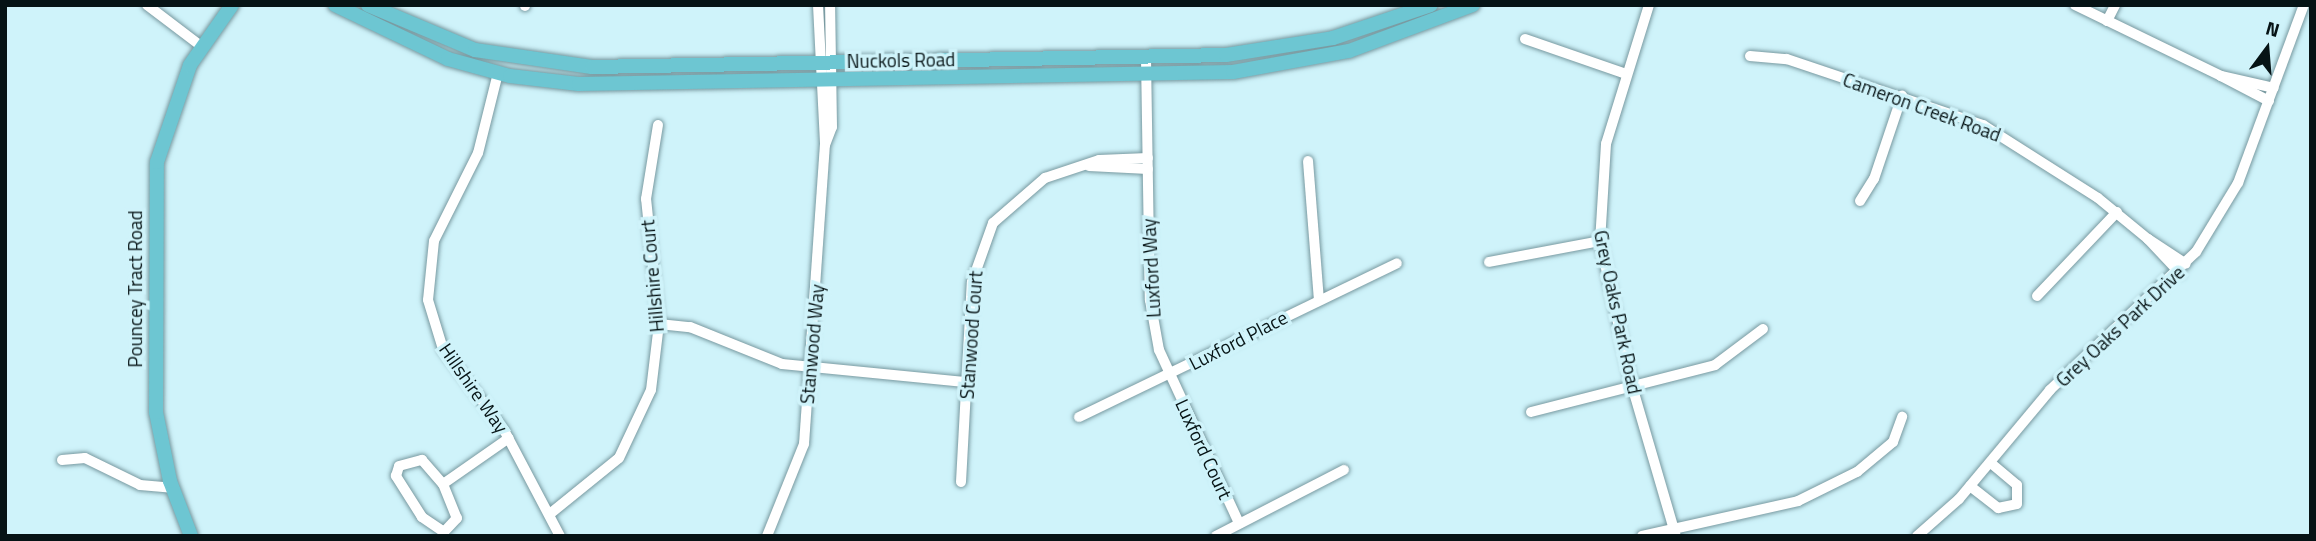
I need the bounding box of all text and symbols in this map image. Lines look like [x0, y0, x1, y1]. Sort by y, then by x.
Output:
text: N [2263, 13, 2283, 44]
north arrow [2232, 14, 2302, 84]
street label: Nuckols Road [846, 48, 956, 72]
street label: Cameron Creek Road [1840, 68, 2004, 146]
street label: Pouncey Tract Road [124, 210, 146, 368]
street label: Luxford Way [1137, 218, 1165, 318]
street label: Hillshire Court [636, 219, 668, 333]
street label: Grey Oaks Park Road [1590, 228, 1646, 396]
street label: Grey Oaks Park Drive [2051, 261, 2189, 391]
street label: Stanwood Court [955, 270, 987, 400]
street label: Stanwood Way [795, 283, 829, 405]
street label: Luxford Place [1185, 305, 1291, 375]
street label: Hillshire Way [435, 339, 513, 437]
street label: Luxford Court [1171, 395, 1237, 503]

